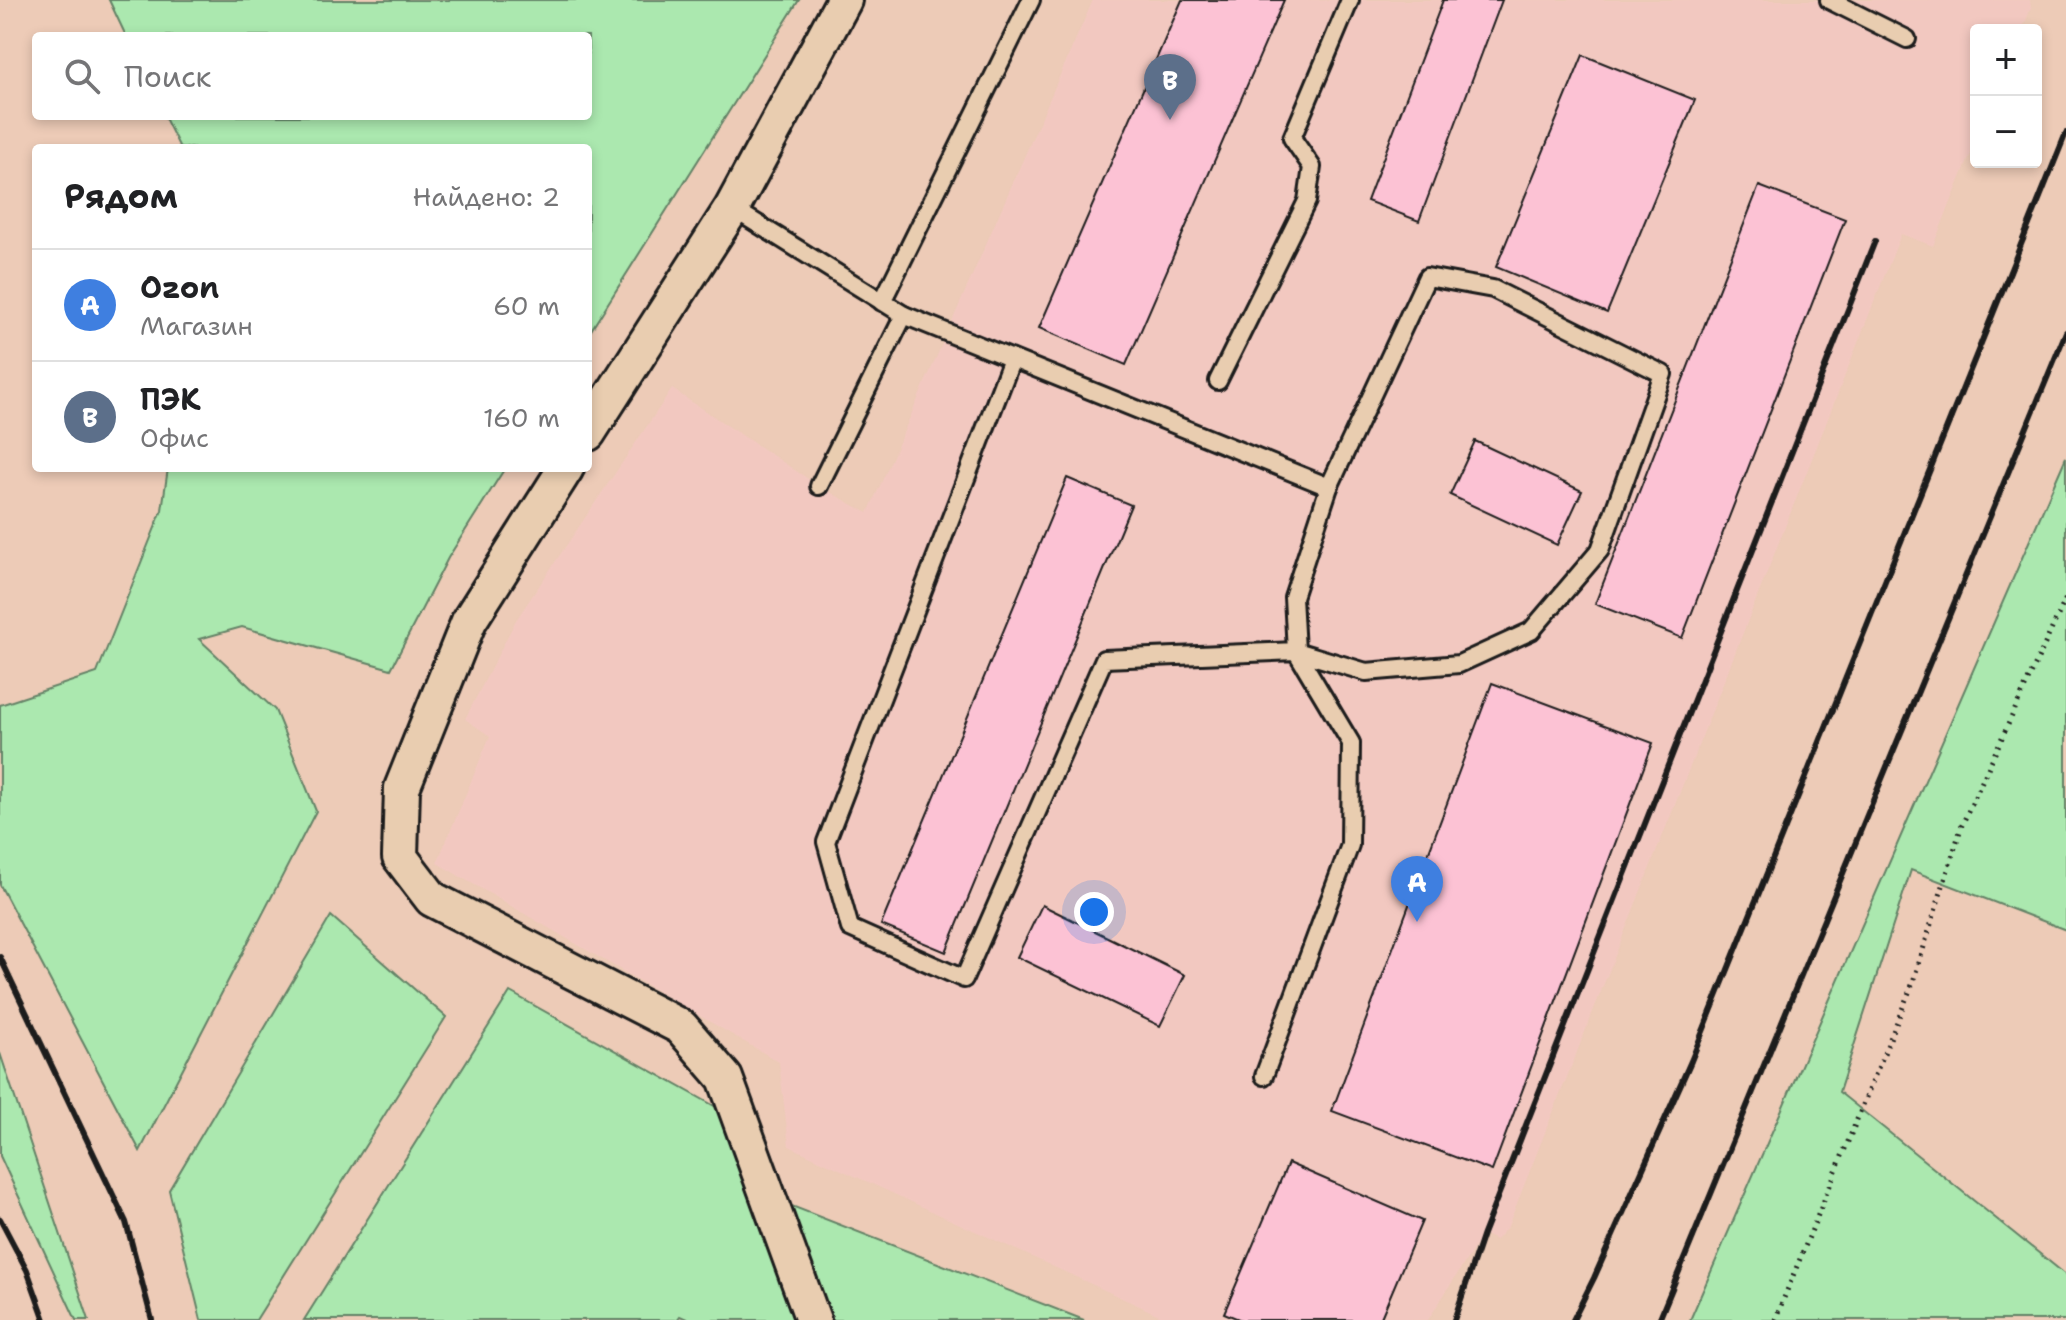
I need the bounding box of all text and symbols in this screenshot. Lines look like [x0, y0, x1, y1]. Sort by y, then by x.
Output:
map controls [1970, 24, 2042, 168]
button: + [1970, 24, 2042, 96]
search box [32, 32, 592, 120]
icon: search [60, 54, 104, 98]
pin: B [1144, 54, 1196, 120]
text: Поиск [124, 56, 212, 97]
button: − [1970, 96, 2042, 168]
text: Рядом [64, 173, 178, 219]
text: Найдено: 2 [413, 179, 560, 214]
text: Ozon [140, 267, 219, 308]
text: A [80, 288, 100, 323]
text: 60 m [493, 288, 560, 323]
text: Магазин [140, 308, 253, 343]
text: ПЭК [140, 379, 201, 420]
text: B [82, 400, 98, 435]
text: 160 m [483, 400, 560, 435]
text: Офис [140, 420, 209, 455]
pin: A [1391, 856, 1443, 922]
your location [1074, 892, 1114, 932]

